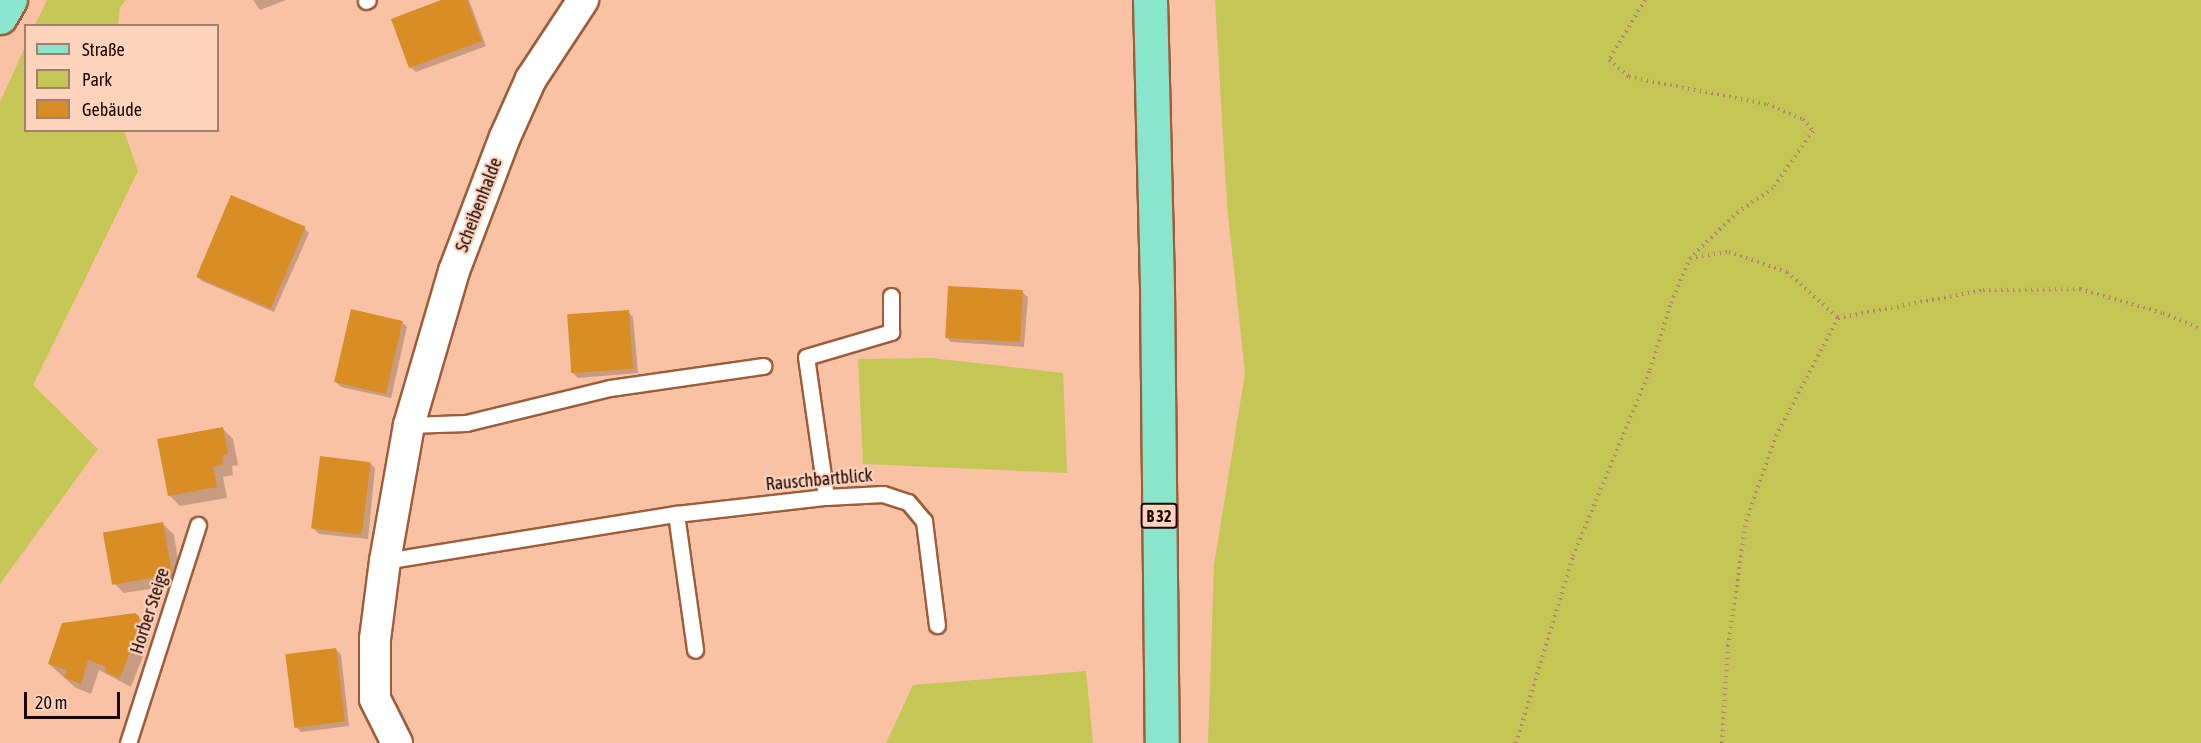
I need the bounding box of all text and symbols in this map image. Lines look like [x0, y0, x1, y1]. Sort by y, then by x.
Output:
legend [24, 24, 219, 132]
text: Straße [82, 39, 125, 60]
text: Park [82, 69, 112, 90]
text: Gebäude [82, 99, 142, 120]
street label: Scheibenhalde [451, 155, 507, 255]
street label: Rauschbartblick [765, 465, 873, 495]
road number: B 32 [1140, 503, 1178, 529]
street label: Horber Steige [126, 565, 174, 657]
scale bar [27, 680, 123, 718]
text: 20 m [35, 692, 67, 713]

